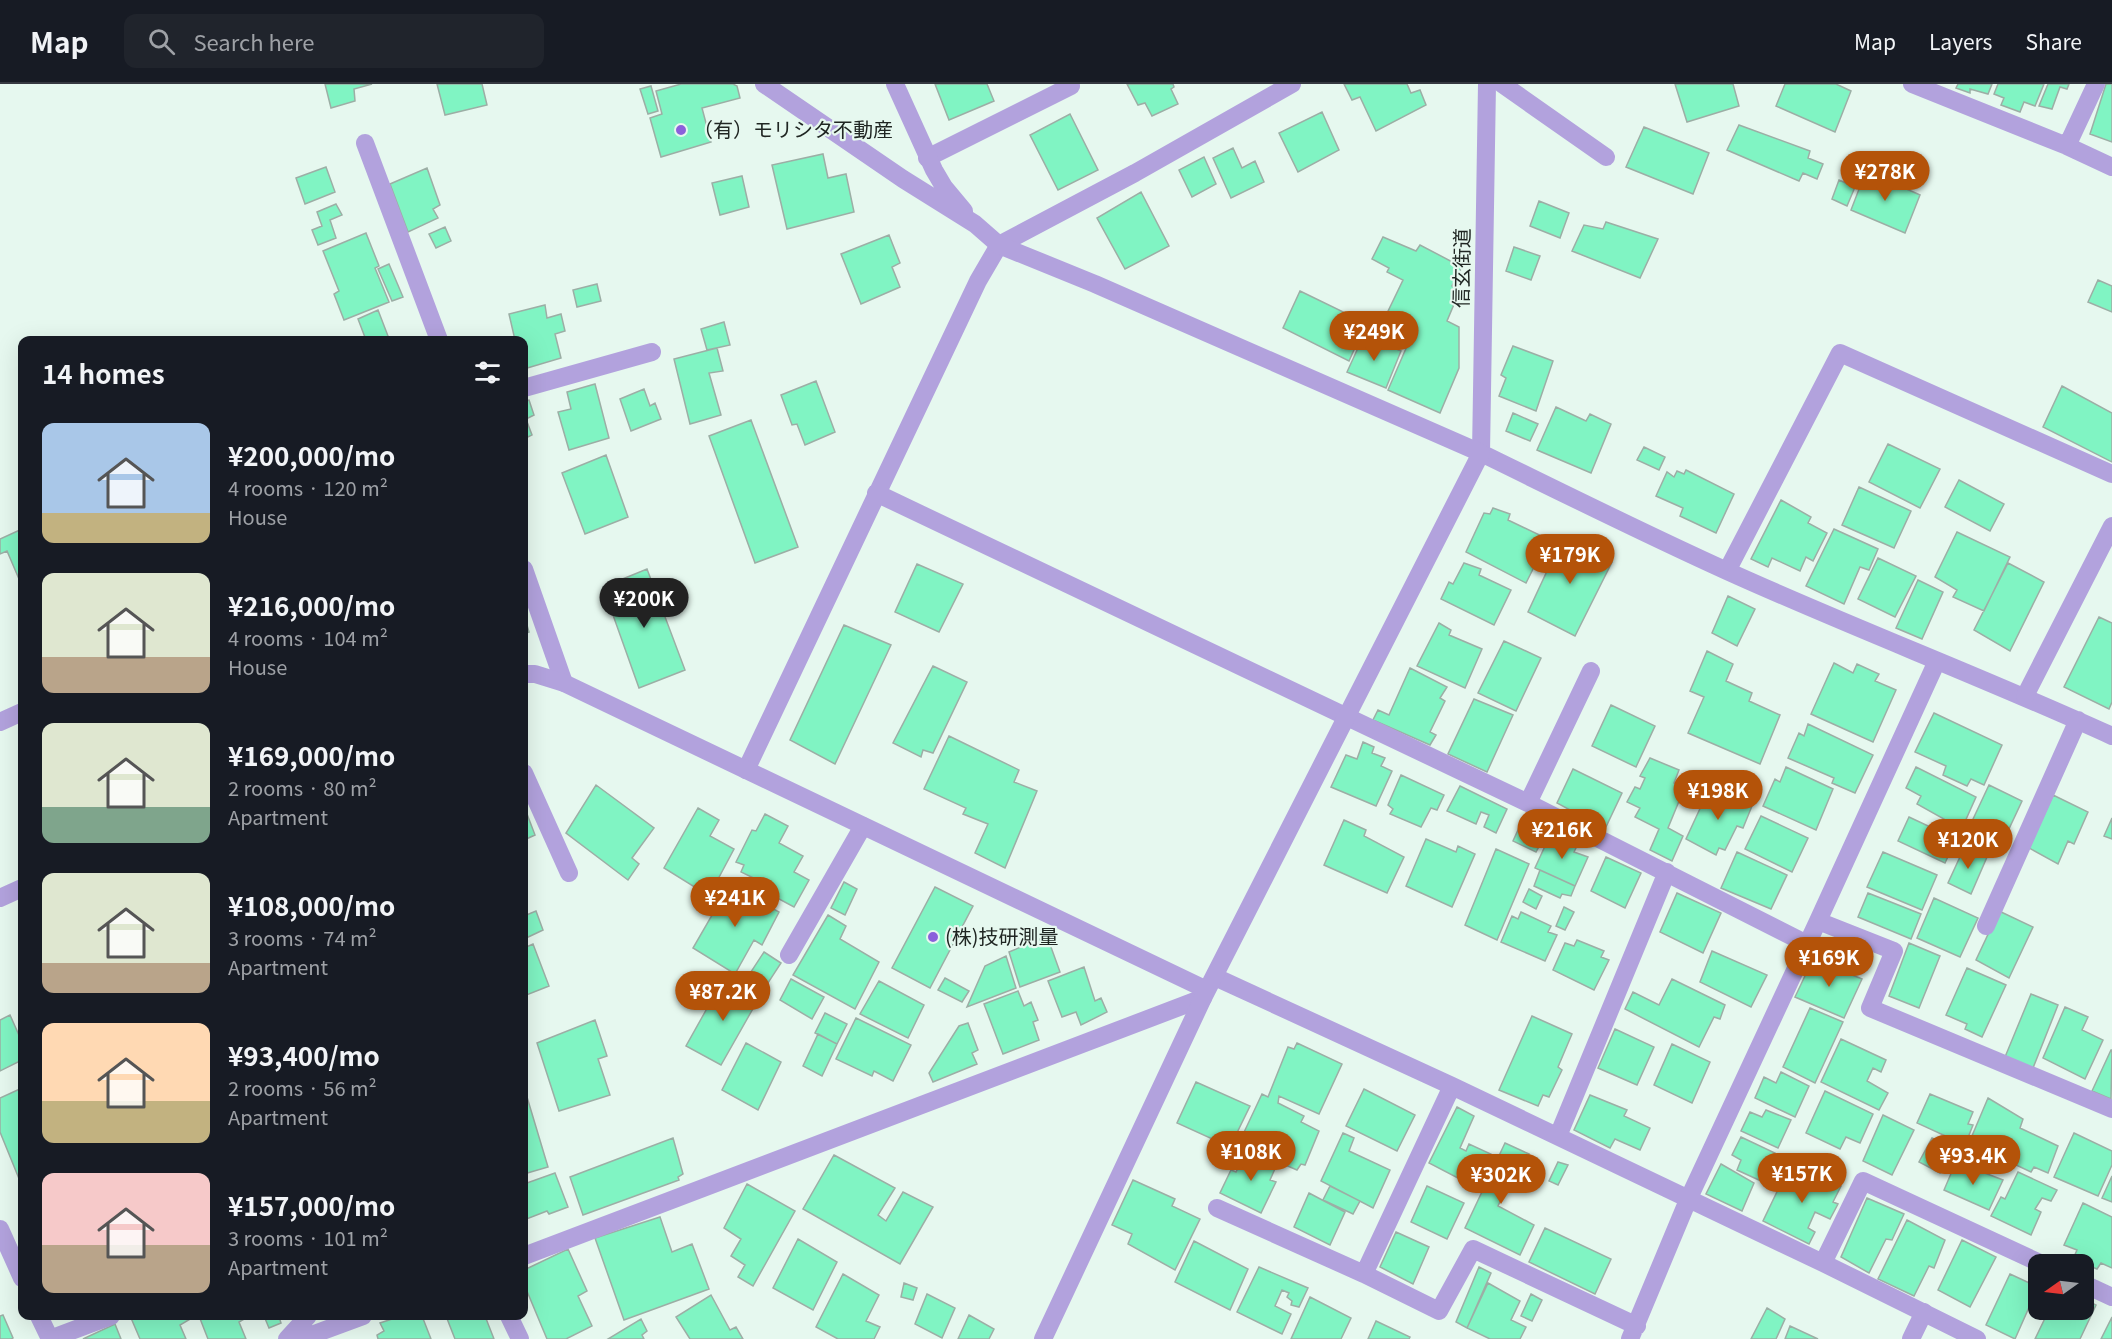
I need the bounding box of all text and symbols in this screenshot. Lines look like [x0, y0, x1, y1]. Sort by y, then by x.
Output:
search box [124, 14, 544, 68]
text: Map [30, 21, 88, 61]
icon: search [145, 25, 178, 58]
text: Search here [193, 25, 314, 57]
text: Map [1854, 26, 1896, 56]
text: Layers [1929, 26, 1992, 56]
text: Share [2025, 26, 2082, 56]
place label: （有）モリシタ不動産 [693, 114, 893, 143]
marker: （有）モリシタ不動産 [674, 123, 688, 137]
pin: ¥278K [1843, 151, 1927, 202]
text: ¥278K [1855, 156, 1915, 185]
street label: 信玄街道 [1445, 228, 1476, 308]
pin: ¥249K [1332, 311, 1416, 362]
text: ¥249K [1344, 316, 1404, 345]
text: 14 homes [42, 354, 165, 391]
icon: filters [471, 356, 504, 389]
text: ¥200,000/mo [228, 436, 395, 473]
icon: home [90, 447, 162, 519]
text: 4 rooms · 120 m² [228, 473, 388, 502]
text: House [228, 502, 287, 531]
pin: ¥179K [1528, 534, 1612, 585]
text: ¥179K [1540, 539, 1600, 568]
pin: ¥200K [602, 578, 686, 629]
text: ¥200K [614, 583, 674, 612]
text: ¥216,000/mo [228, 586, 395, 623]
icon: home [90, 597, 162, 669]
text: 4 rooms · 104 m² [228, 623, 388, 652]
text: House [228, 652, 287, 681]
text: ¥169,000/mo [228, 736, 395, 773]
icon: home [90, 747, 162, 819]
pin: ¥198K [1676, 770, 1760, 821]
text: 2 rooms · 80 m² [228, 773, 377, 802]
text: ¥198K [1688, 775, 1748, 804]
text: Apartment [228, 802, 328, 831]
pin: ¥216K [1520, 809, 1604, 860]
text: ¥216K [1532, 814, 1592, 843]
pin: ¥120K [1926, 819, 2010, 870]
text: ¥120K [1938, 824, 1998, 853]
pin: ¥241K [693, 877, 777, 928]
text: ¥241K [705, 882, 765, 911]
text: ¥108,000/mo [228, 886, 395, 923]
icon: home [90, 897, 162, 969]
place label: (株)技研測量 [945, 921, 1059, 950]
text: 3 rooms · 74 m² [228, 923, 377, 952]
marker: (株)技研測量 [926, 930, 940, 944]
pin: ¥169K [1787, 937, 1871, 988]
text: ¥169K [1799, 942, 1859, 971]
text: Apartment [228, 952, 328, 981]
pin: ¥87.2K [674, 971, 772, 1022]
text: ¥87.2K [689, 976, 757, 1005]
text: ¥93,400/mo [228, 1036, 380, 1073]
icon: home [90, 1047, 162, 1119]
text: 2 rooms · 56 m² [228, 1073, 377, 1102]
text: Apartment [228, 1102, 328, 1131]
pin: ¥108K [1209, 1131, 1293, 1182]
pin: ¥93.4K [1924, 1135, 2022, 1186]
text: ¥108K [1221, 1136, 1281, 1165]
text: ¥93.4K [1939, 1140, 2007, 1169]
pin: ¥157K [1760, 1153, 1844, 1204]
pin: ¥302K [1459, 1154, 1543, 1205]
text: ¥157K [1772, 1158, 1832, 1187]
text: ¥302K [1471, 1159, 1531, 1188]
text: ¥157,000/mo [228, 1186, 395, 1223]
icon: home [90, 1197, 162, 1269]
text: 3 rooms · 101 m² [228, 1223, 388, 1252]
text: Apartment [228, 1252, 328, 1281]
north arrow [2028, 1254, 2094, 1320]
map controls [2028, 1254, 2094, 1320]

